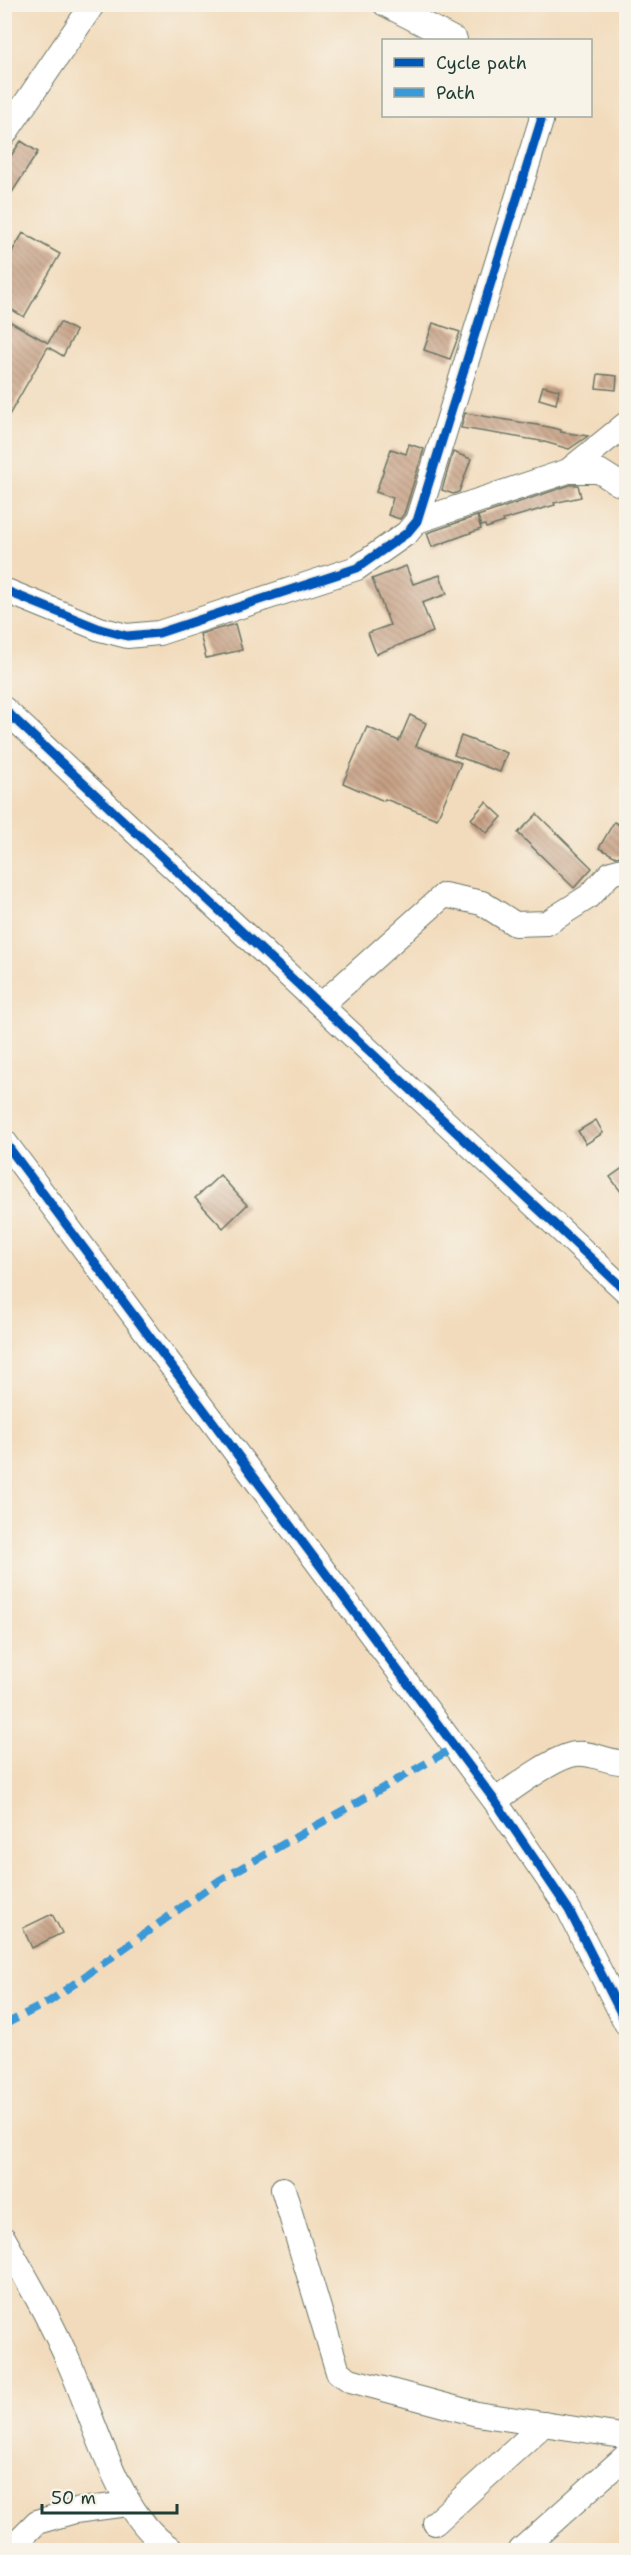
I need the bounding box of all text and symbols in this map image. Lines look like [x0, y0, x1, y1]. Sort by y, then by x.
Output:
legend [382, 39, 592, 117]
text: Cycle path [436, 51, 527, 75]
text: Path [436, 81, 475, 105]
scale bar [42, 2477, 177, 2515]
text: 50 m [51, 2486, 96, 2510]

